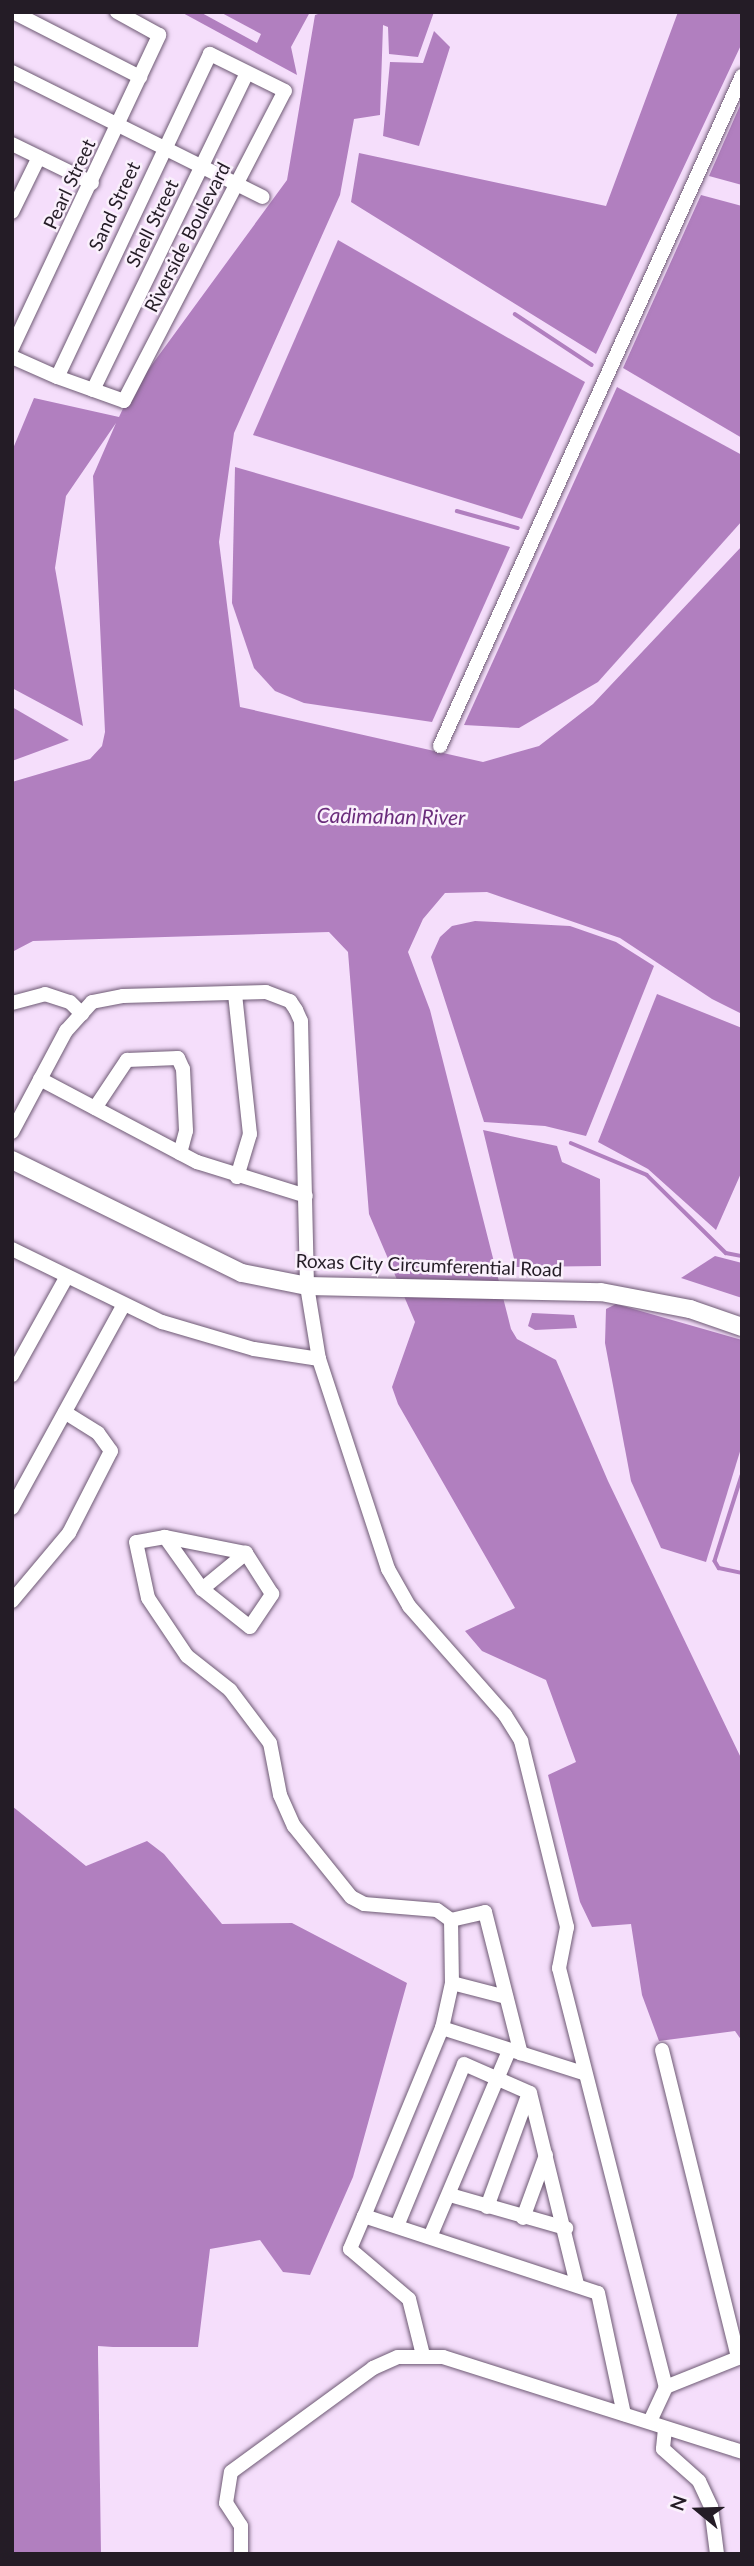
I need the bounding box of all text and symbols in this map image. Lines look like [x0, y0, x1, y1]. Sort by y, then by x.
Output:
street label: Pearl Street [38, 135, 100, 233]
street label: Sand Street [83, 158, 145, 254]
street label: Riverside Boulevard [139, 158, 235, 316]
street label: Shell Street [121, 175, 183, 271]
water label: Cadimahan River [316, 802, 466, 830]
street label: Roxas City Circumferential Road [295, 1249, 563, 1281]
north arrow [663, 2475, 733, 2545]
text: N [664, 2492, 691, 2514]

